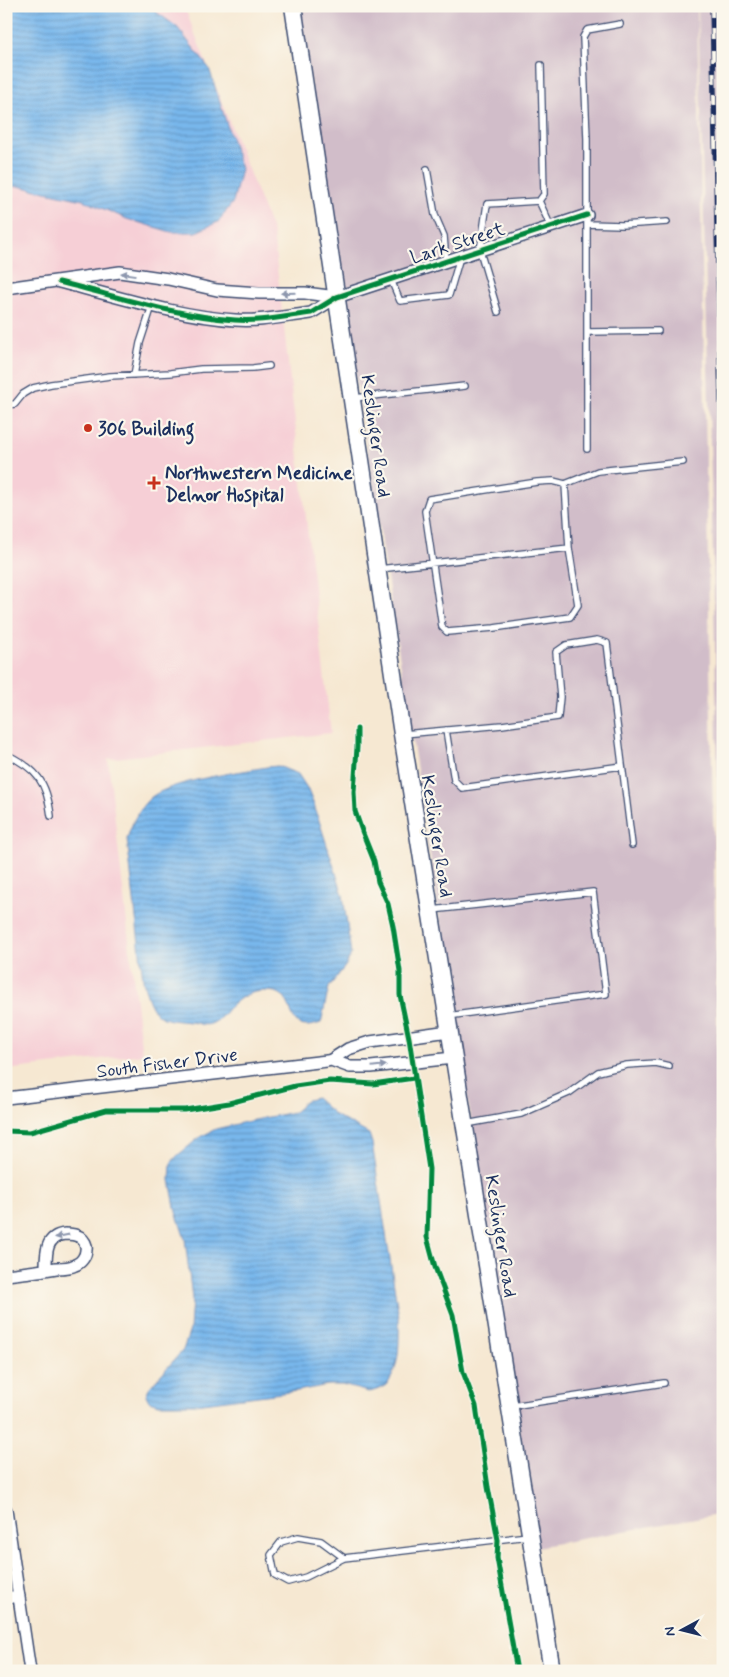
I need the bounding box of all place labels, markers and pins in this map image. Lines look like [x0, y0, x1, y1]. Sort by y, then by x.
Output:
place label: 306 Building [98, 417, 195, 445]
marker: 306 Building [82, 422, 94, 434]
place label: Northwestern Medicine Delnor Hospital [165, 461, 353, 508]
marker: Northwestern Medicine Delnor Hospital [147, 476, 161, 490]

